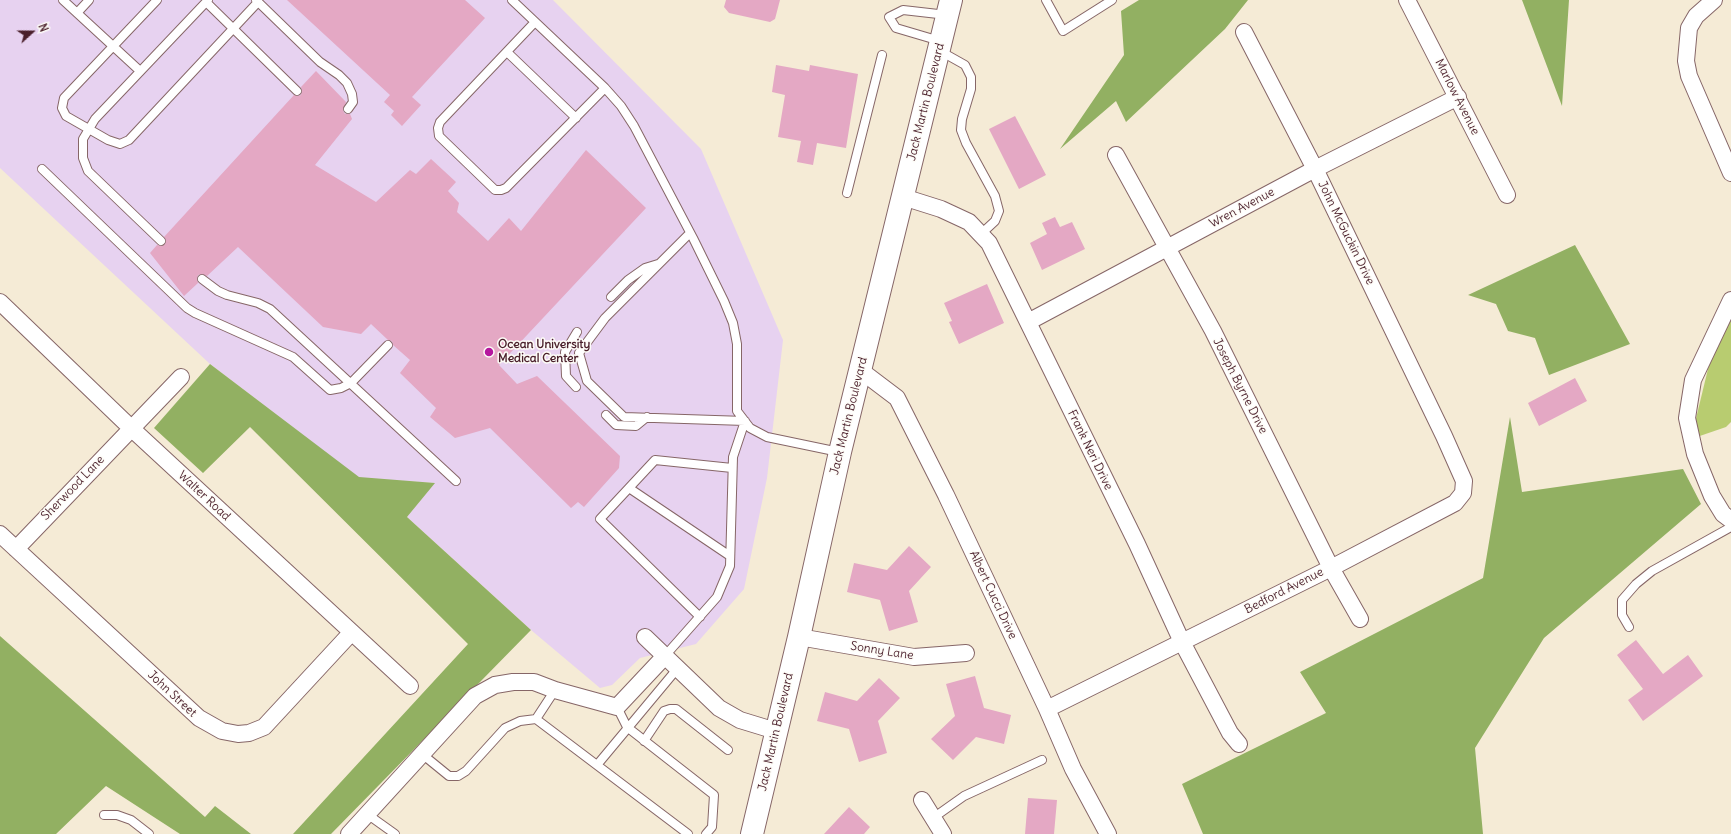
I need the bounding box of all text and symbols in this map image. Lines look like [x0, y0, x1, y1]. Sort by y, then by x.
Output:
north arrow [12, 12, 52, 52]
text: N [35, 22, 51, 34]
street label: Jack Martin Boulevard [904, 42, 948, 162]
street label: Marlow Avenue [1432, 57, 1482, 137]
street label: John McGuckin Drive [1315, 179, 1377, 287]
street label: Wren Avenue [1207, 185, 1277, 231]
street label: Joseph Byrne Drive [1210, 336, 1270, 436]
place label: Ocean University Medical Center [498, 338, 590, 366]
marker: Ocean University Medical Center [483, 346, 495, 358]
street label: Jack Martin Boulevard [827, 356, 871, 476]
street label: Frank Neri Drive [1064, 408, 1116, 492]
street label: Sherwood Lane [38, 453, 108, 523]
street label: Walter Road [175, 468, 233, 524]
street label: Albert Cucci Drive [966, 548, 1020, 642]
street label: Bedford Avenue [1242, 565, 1326, 617]
street label: Sonny Lane [849, 639, 915, 663]
street label: John Street [145, 668, 199, 720]
street label: Jack Martin Boulevard [755, 671, 797, 793]

